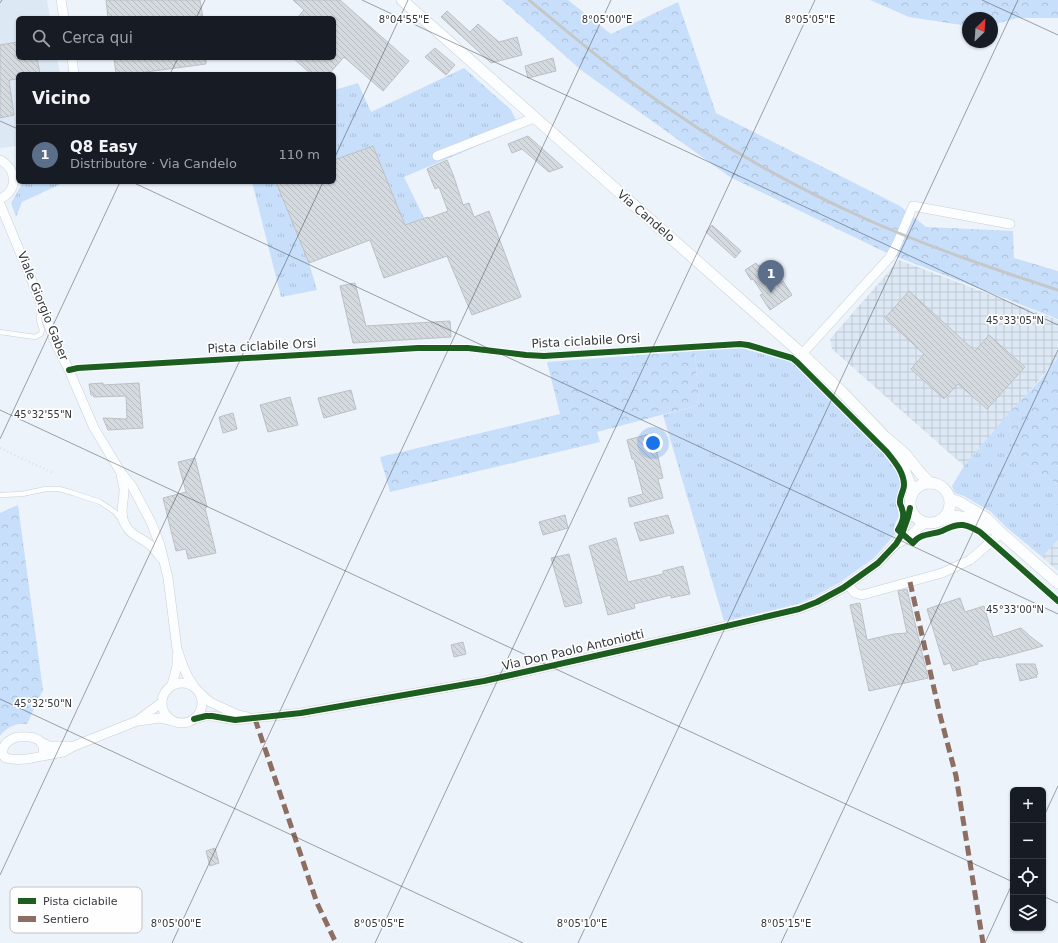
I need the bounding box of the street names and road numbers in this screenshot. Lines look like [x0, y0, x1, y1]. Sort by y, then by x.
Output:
street label: Via Candelo [614, 187, 678, 245]
street label: Viale Giorgio Gaber [15, 249, 71, 363]
street label: Pista ciclabile Orsi [531, 331, 641, 351]
street label: Pista ciclabile Orsi [207, 336, 317, 356]
street label: Via Don Paolo Antoniotti [501, 627, 645, 673]

